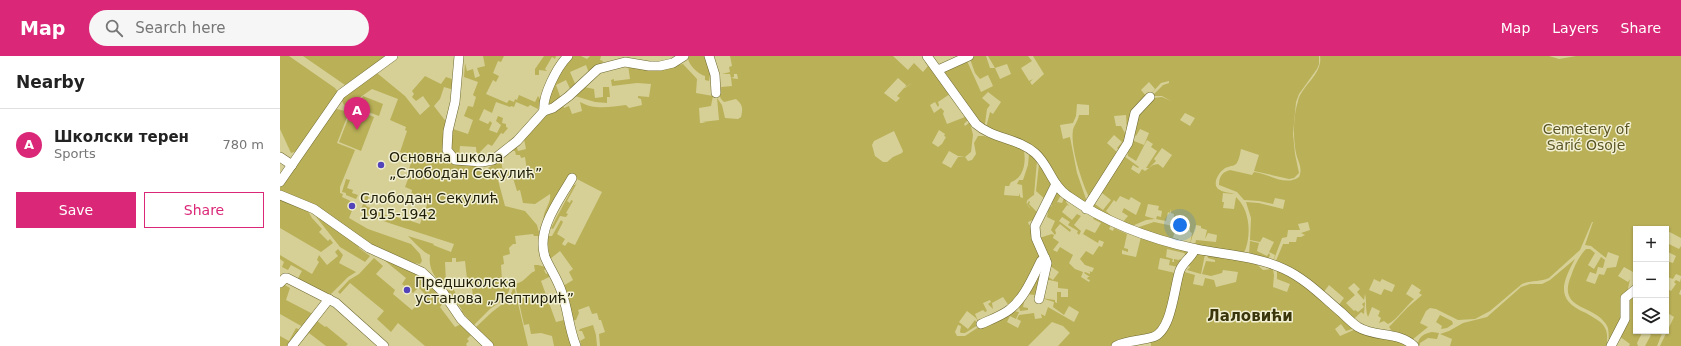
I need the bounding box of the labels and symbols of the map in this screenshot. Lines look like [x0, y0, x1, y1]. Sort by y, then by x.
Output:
pin: A [344, 97, 370, 130]
park label: Cemetery of Sarić Osoje [1543, 121, 1630, 153]
place label: Основна школа „Слободан Секулић” [389, 149, 542, 181]
marker: Основна школа „Слободан Секулић” [376, 160, 386, 170]
place label: Слободан Секулић 1915-1942 [360, 190, 499, 222]
marker: Слободан Секулић 1915-1942 [347, 201, 357, 211]
your location [1170, 215, 1190, 235]
place label: Предшколска установа „Лептирић” [415, 274, 574, 306]
marker: Предшколска установа „Лептирић” [402, 285, 412, 295]
district label: Лаловићи [1207, 307, 1293, 325]

